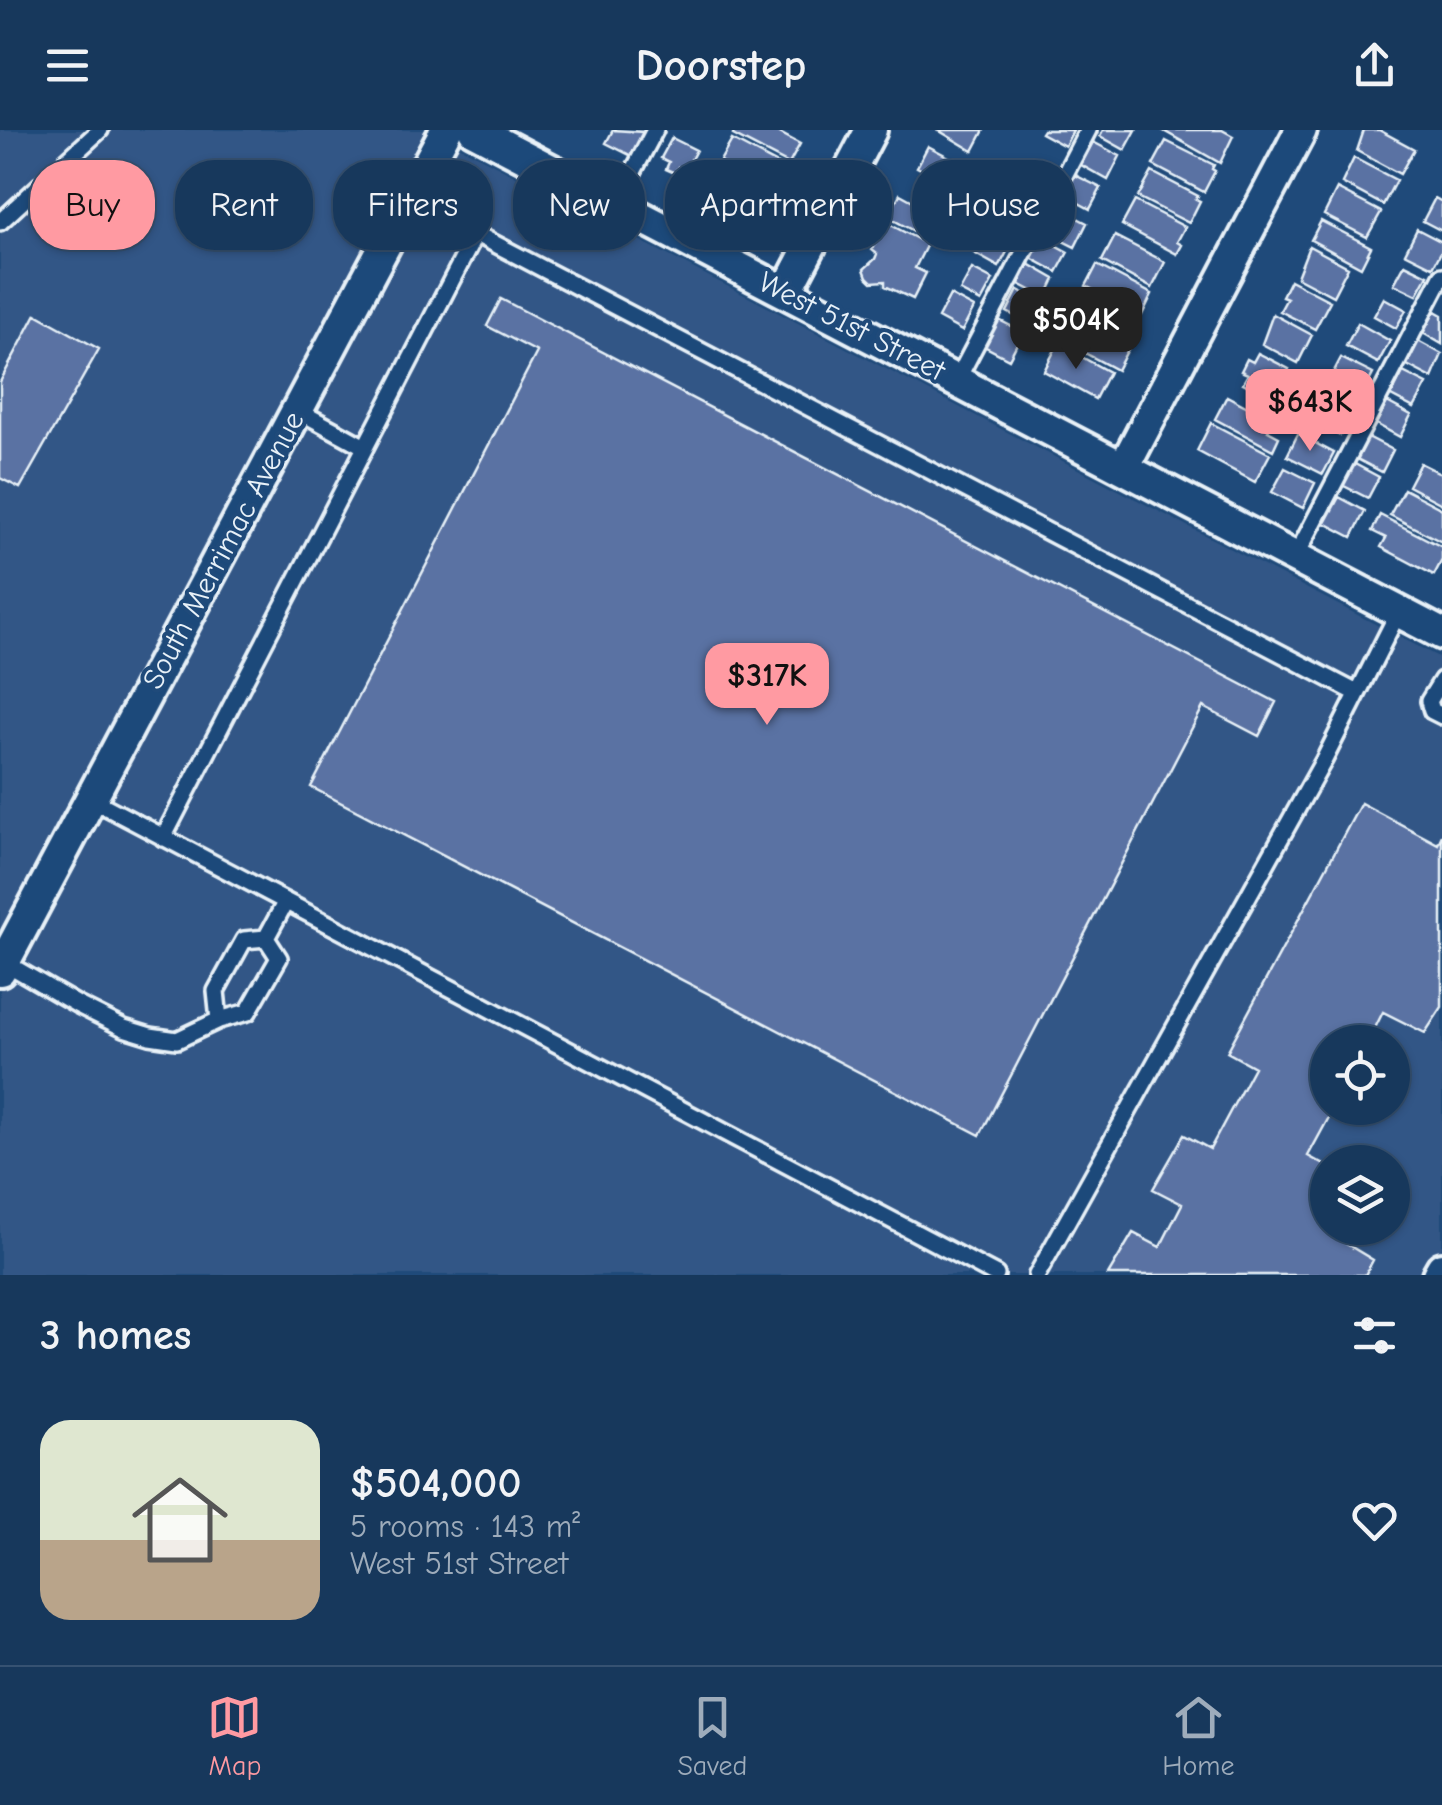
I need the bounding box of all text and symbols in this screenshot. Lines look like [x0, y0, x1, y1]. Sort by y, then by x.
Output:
icon: menu [40, 38, 95, 93]
icon: share [1347, 38, 1402, 93]
text: Doorstep [635, 39, 807, 91]
chip: Buy [30, 160, 155, 250]
chip: Rent [175, 160, 313, 250]
chip: Filters [333, 160, 493, 250]
chip: New [513, 160, 645, 250]
chip: Apartment [665, 160, 892, 250]
chip: House [912, 160, 1075, 250]
street label: West 51st Street [753, 264, 952, 389]
pin: $504K [1006, 287, 1146, 372]
text: $504K [1032, 301, 1120, 338]
pin: $643K [1240, 369, 1380, 454]
text: $643K [1268, 383, 1352, 420]
street label: South Merrimac Avenue [135, 405, 312, 695]
pin: $317K [697, 643, 837, 728]
text: $317K [727, 657, 807, 694]
map controls [1310, 1025, 1410, 1245]
button: locate [1310, 1025, 1410, 1125]
button: layers [1310, 1145, 1410, 1245]
icon: filters [1347, 1308, 1402, 1363]
text: 3 homes [40, 1311, 191, 1360]
text: $504,000 [350, 1459, 521, 1508]
icon: home [120, 1460, 240, 1580]
icon: heart [1347, 1493, 1402, 1548]
text: 5 rooms · 143 m² [350, 1508, 580, 1545]
text: West 51st Street [350, 1545, 568, 1582]
tab: Map [207, 1690, 262, 1782]
tab: Saved [677, 1690, 747, 1782]
tab: Home [1162, 1690, 1235, 1782]

